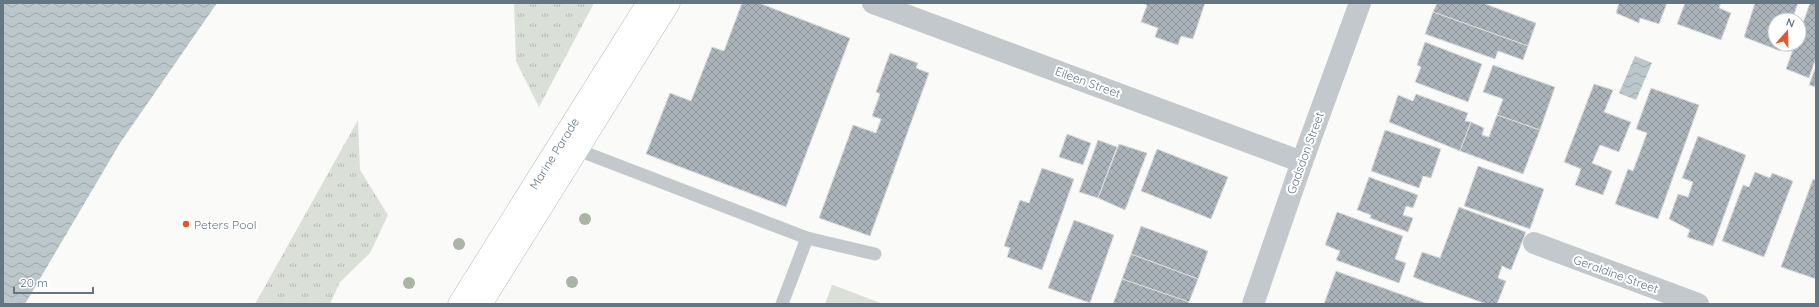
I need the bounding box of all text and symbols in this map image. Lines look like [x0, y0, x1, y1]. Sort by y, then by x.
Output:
north arrow [1767, 12, 1807, 52]
text: N [1784, 15, 1797, 31]
street label: Eileen Street [1053, 63, 1123, 101]
street label: Gadsdon Street [1283, 110, 1327, 196]
street label: Marine Parade [526, 115, 582, 192]
place label: Peters Pool [194, 217, 256, 232]
marker: Peters Pool [181, 219, 191, 229]
street label: Geraldine Street [1572, 252, 1660, 296]
scale bar [14, 269, 93, 295]
text: 20 m [20, 275, 48, 290]

